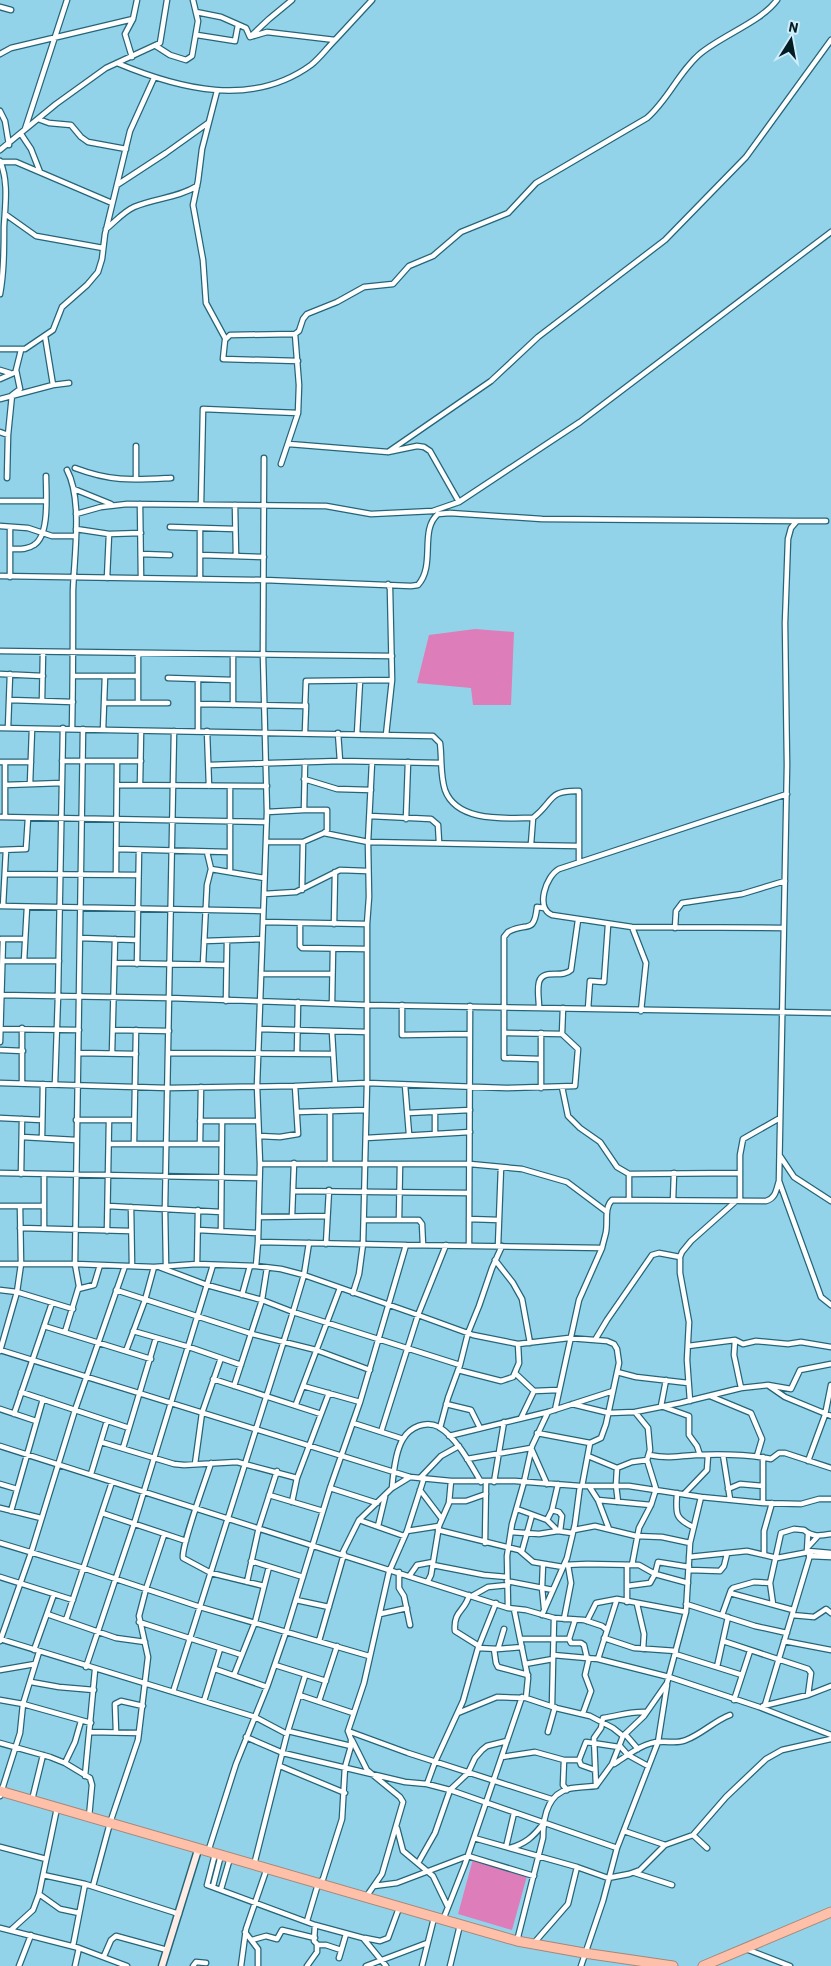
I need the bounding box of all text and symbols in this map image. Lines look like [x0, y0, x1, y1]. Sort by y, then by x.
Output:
north arrow [766, 15, 816, 65]
text: N [787, 18, 800, 36]

